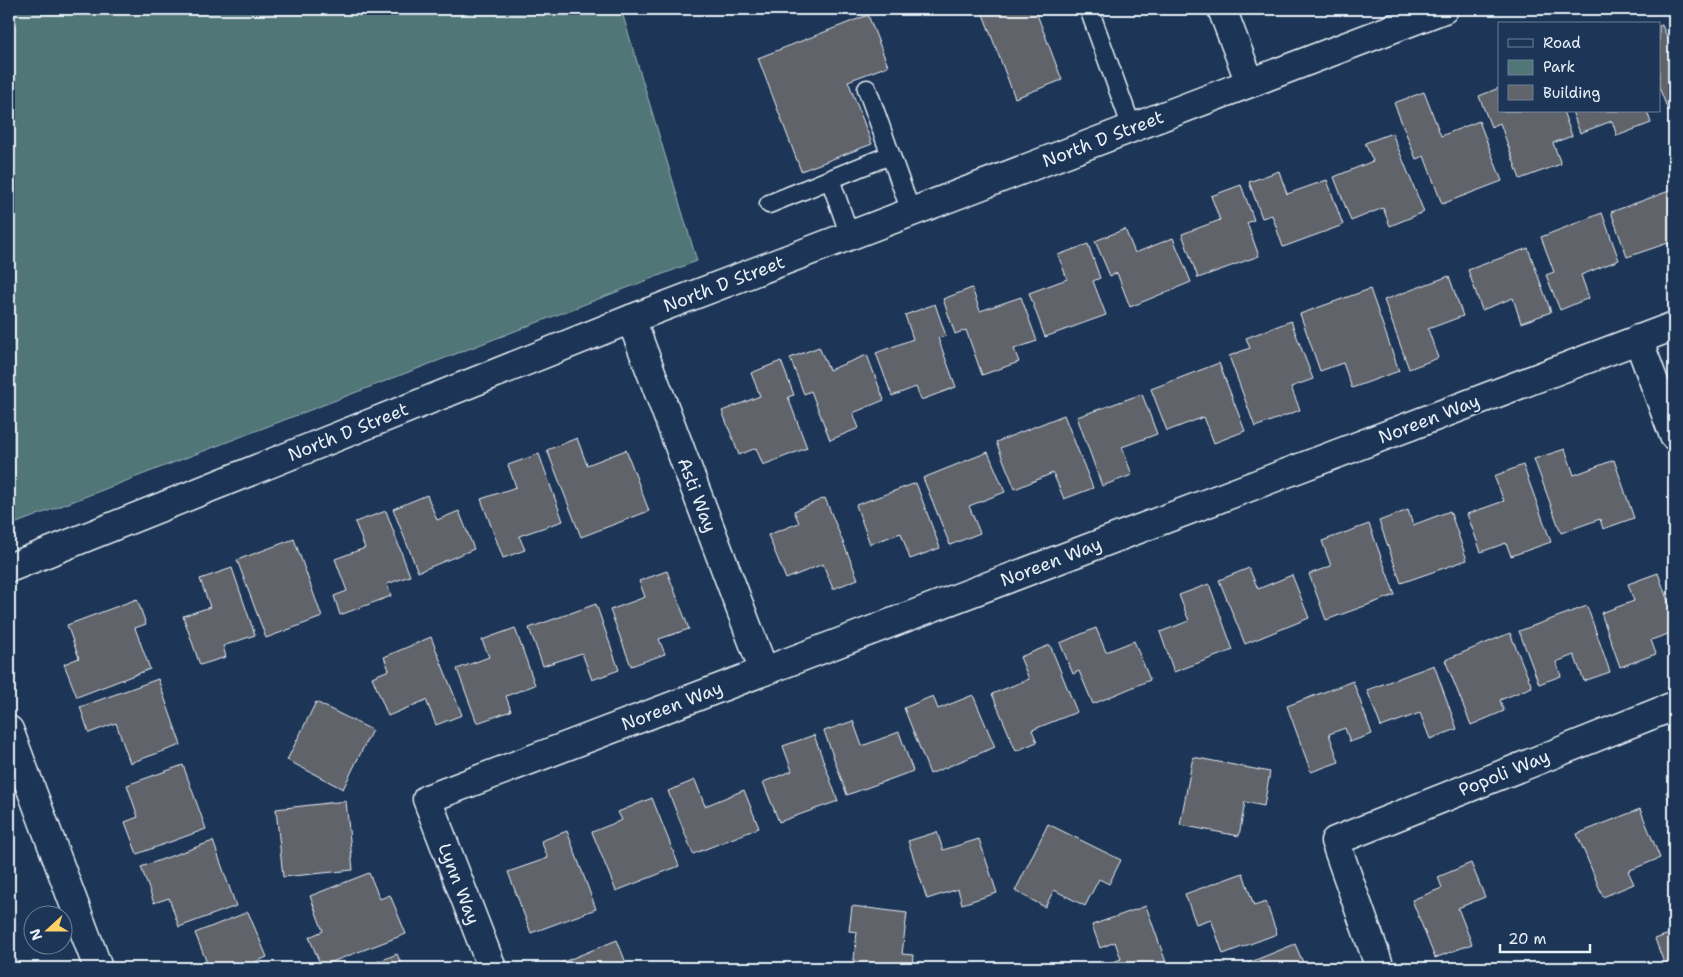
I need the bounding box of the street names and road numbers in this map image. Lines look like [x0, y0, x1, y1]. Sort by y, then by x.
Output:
street label: North D Street [1039, 105, 1167, 173]
street label: North D Street [660, 250, 788, 318]
street label: Noreen Way [1375, 389, 1483, 449]
street label: North D Street [284, 397, 412, 467]
street label: Asti Way [672, 454, 722, 536]
street label: Noreen Way [997, 532, 1105, 592]
street label: Noreen Way [618, 676, 726, 736]
street label: Popoli Way [1455, 744, 1553, 802]
street label: Lynn Way [433, 840, 485, 928]

